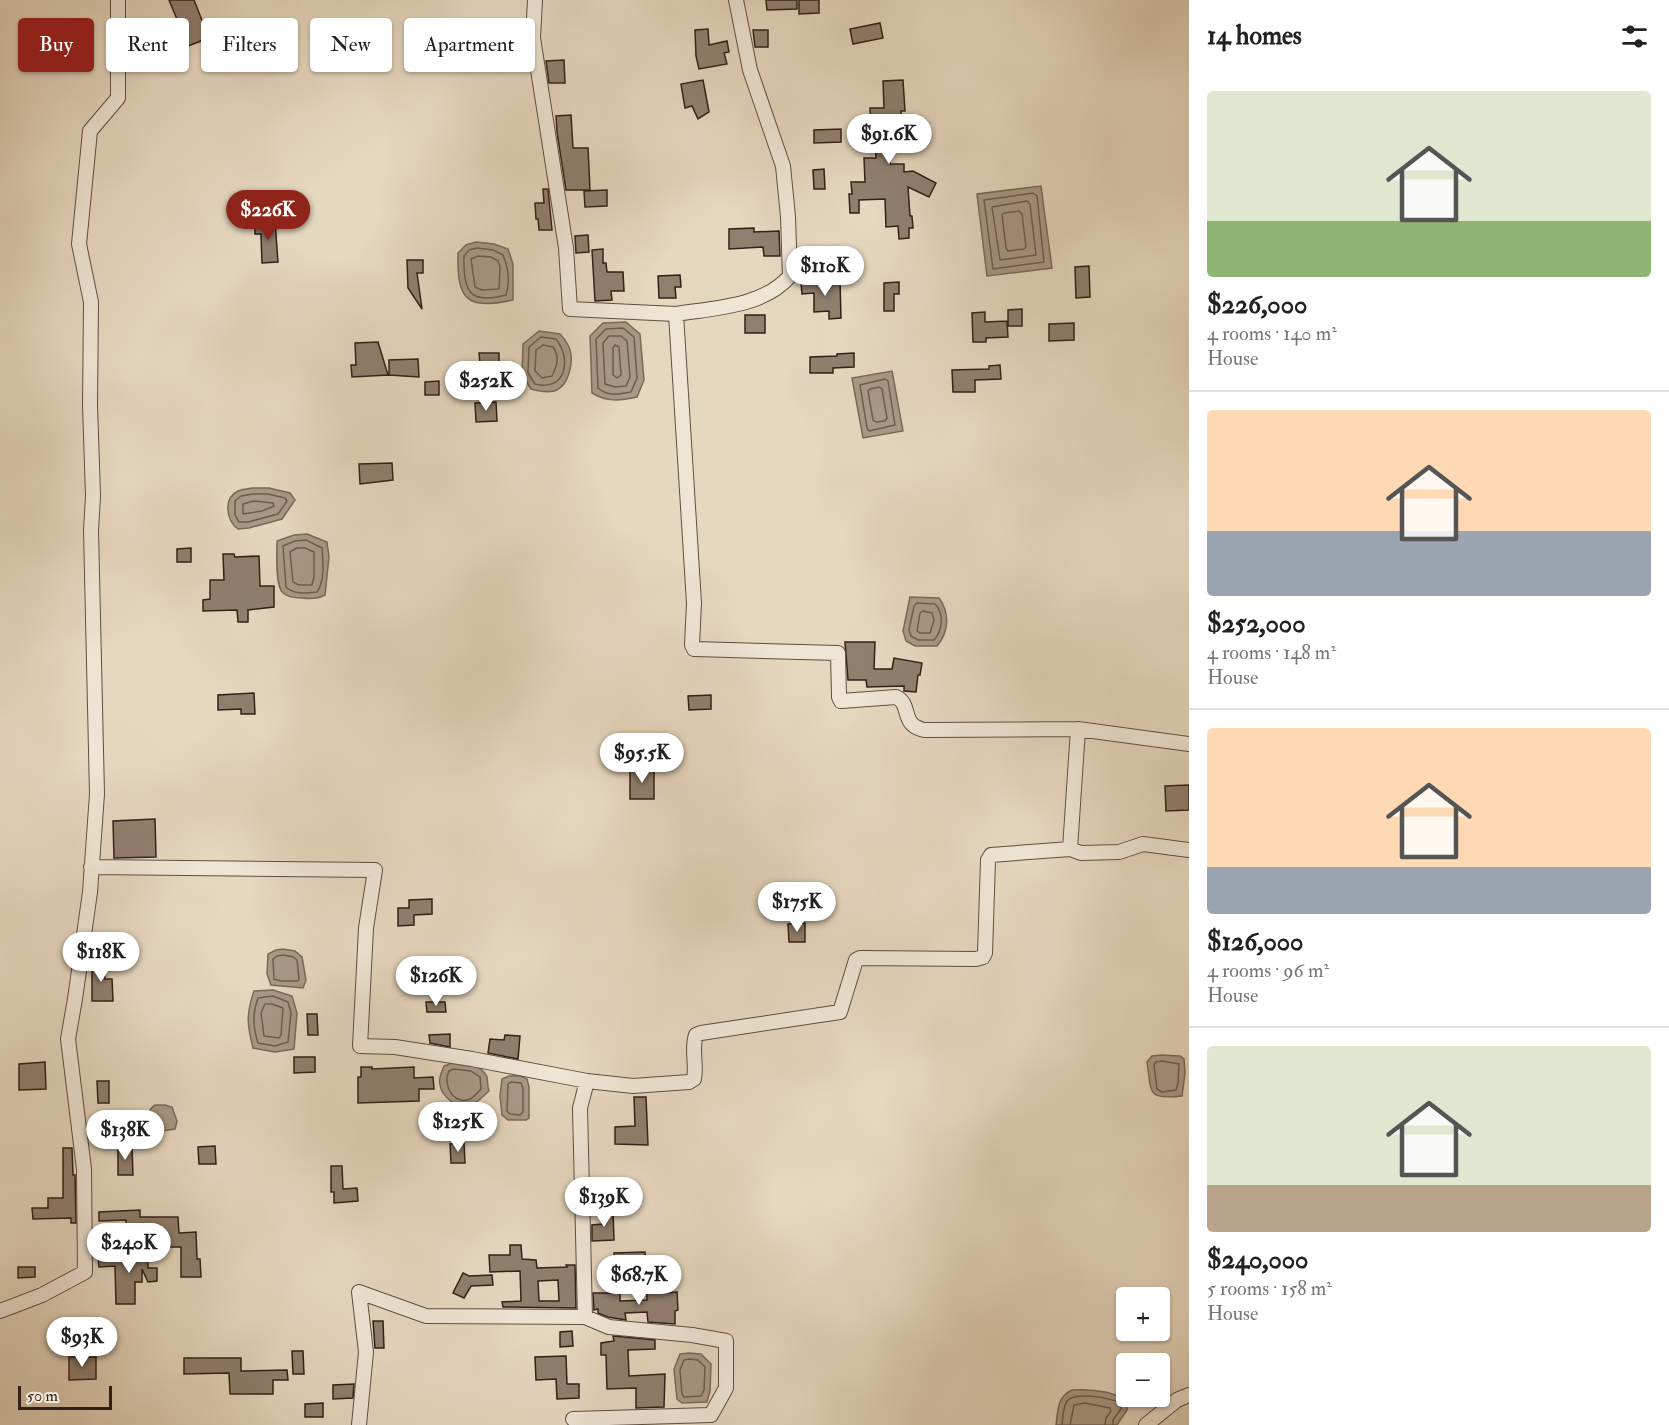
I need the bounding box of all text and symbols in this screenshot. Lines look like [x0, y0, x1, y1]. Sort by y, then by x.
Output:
chip: Buy [18, 18, 94, 72]
chip: Rent [106, 18, 189, 72]
chip: Filters [201, 18, 298, 72]
chip: New [310, 18, 392, 72]
chip: Apartment [404, 18, 535, 72]
text: 14 homes [1207, 20, 1302, 52]
icon: filters [1618, 20, 1651, 53]
pin: $91.6K [840, 114, 938, 165]
text: $91.6K [861, 121, 917, 146]
icon: home [1375, 130, 1483, 238]
pin: $226K [226, 190, 310, 241]
text: $226K [240, 197, 296, 222]
pin: $110K [783, 246, 867, 297]
text: $110K [800, 253, 850, 278]
text: $226,000 [1207, 289, 1307, 321]
text: 4 rooms · 140 m² [1207, 321, 1337, 346]
text: House [1207, 346, 1258, 371]
pin: $252K [444, 361, 528, 412]
text: $252K [459, 368, 513, 393]
icon: home [1375, 449, 1483, 557]
text: $252,000 [1207, 608, 1306, 640]
text: 4 rooms · 148 m² [1207, 640, 1336, 665]
text: House [1207, 665, 1258, 690]
pin: $95.5K [593, 733, 691, 784]
text: $95.5K [614, 740, 670, 765]
icon: home [1375, 767, 1483, 875]
pin: $175K [755, 882, 839, 933]
text: $175K [772, 889, 822, 914]
text: $126,000 [1207, 926, 1303, 958]
pin: $118K [59, 932, 143, 983]
text: $118K [77, 939, 125, 964]
pin: $126K [394, 956, 478, 1007]
text: 4 rooms · 96 m² [1207, 958, 1329, 983]
text: $126K [410, 963, 462, 988]
text: House [1207, 983, 1258, 1008]
icon: home [1375, 1085, 1483, 1193]
pin: $125K [416, 1102, 500, 1153]
text: $125K [432, 1109, 484, 1134]
pin: $138K [83, 1110, 167, 1161]
text: $138K [100, 1117, 150, 1142]
pin: $139K [562, 1177, 646, 1228]
text: $139K [579, 1184, 629, 1209]
pin: $240K [87, 1223, 171, 1274]
text: $240K [101, 1230, 157, 1255]
text: $240,000 [1207, 1244, 1308, 1276]
pin: $68.7K [590, 1255, 688, 1306]
text: $68.7K [610, 1262, 668, 1287]
text: 5 rooms · 158 m² [1207, 1276, 1332, 1301]
map controls [1116, 1287, 1170, 1407]
button: + [1116, 1287, 1170, 1341]
text: House [1207, 1301, 1258, 1326]
pin: $93K [46, 1317, 118, 1368]
text: $93K [60, 1324, 104, 1349]
button: − [1116, 1353, 1170, 1407]
scale bar [18, 1383, 112, 1410]
text: 50 m [27, 1386, 58, 1406]

